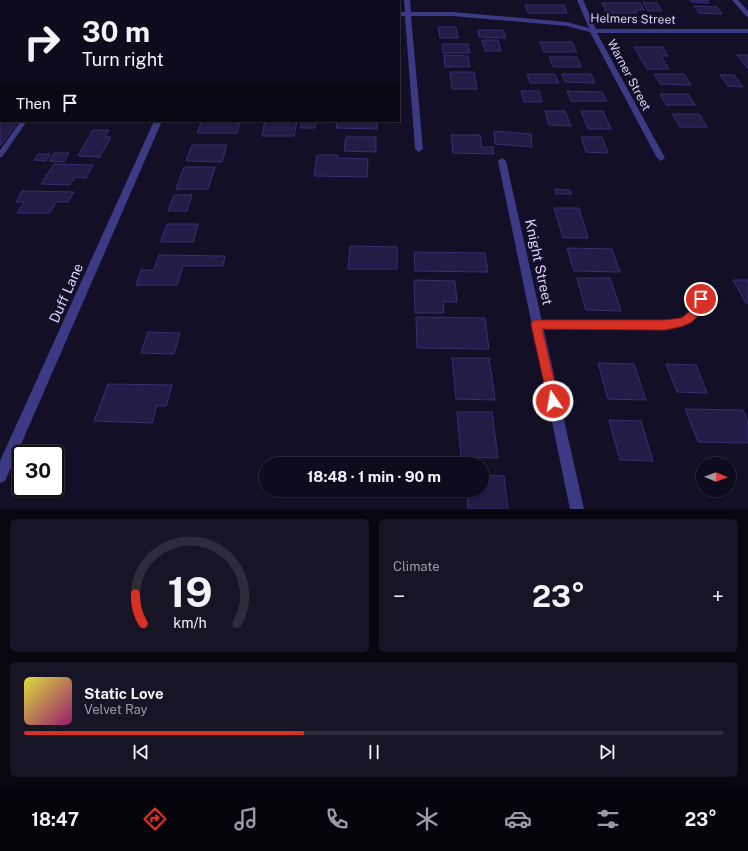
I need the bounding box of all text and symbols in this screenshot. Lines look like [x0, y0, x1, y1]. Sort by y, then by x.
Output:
street label: Helmers Street [590, 11, 676, 27]
text: 30 m [82, 15, 150, 48]
icon: right [16, 16, 68, 68]
street label: Warner Street [604, 37, 654, 113]
text: Turn right [82, 49, 164, 70]
icon: arrive [59, 92, 81, 114]
text: Then [16, 95, 51, 112]
street label: Knight Street [522, 218, 556, 306]
street label: Duff Lane [46, 261, 86, 325]
pin [684, 282, 718, 316]
icon: arrive [690, 288, 712, 310]
position arrow [532, 380, 574, 422]
speed limit sign: 30 [12, 445, 64, 497]
north arrow [696, 457, 736, 497]
map controls [696, 457, 736, 497]
text: 18:48 · 1 min · 90 m [307, 468, 441, 485]
text: Climate [393, 559, 440, 574]
text: 19 [167, 566, 212, 615]
text: 23° [532, 578, 585, 614]
text: − [393, 583, 405, 609]
text: + [712, 583, 724, 609]
text: km/h [173, 613, 206, 630]
text: Static Love [84, 685, 164, 702]
text: Velvet Ray [84, 702, 148, 717]
icon: previous [130, 741, 152, 763]
icon: pause [363, 741, 385, 763]
icon: next [596, 741, 618, 763]
icon: directions [141, 805, 169, 833]
icon: music [232, 805, 260, 833]
icon: phone [323, 805, 351, 833]
icon: climate [413, 805, 441, 833]
icon: car [504, 805, 532, 833]
icon: filters [594, 805, 622, 833]
text: 18:47 [31, 809, 79, 830]
text: 23° [685, 809, 717, 830]

